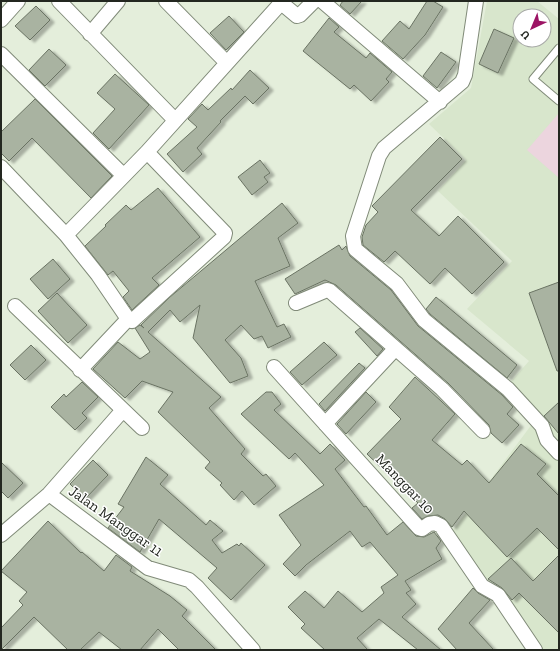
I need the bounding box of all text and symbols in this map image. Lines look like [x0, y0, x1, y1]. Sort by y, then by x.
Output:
north arrow [512, 8, 552, 48]
text: U [518, 27, 533, 42]
street label: Manggar 10 [372, 450, 438, 518]
street label: Jalan Manggar 11 [66, 482, 167, 560]

